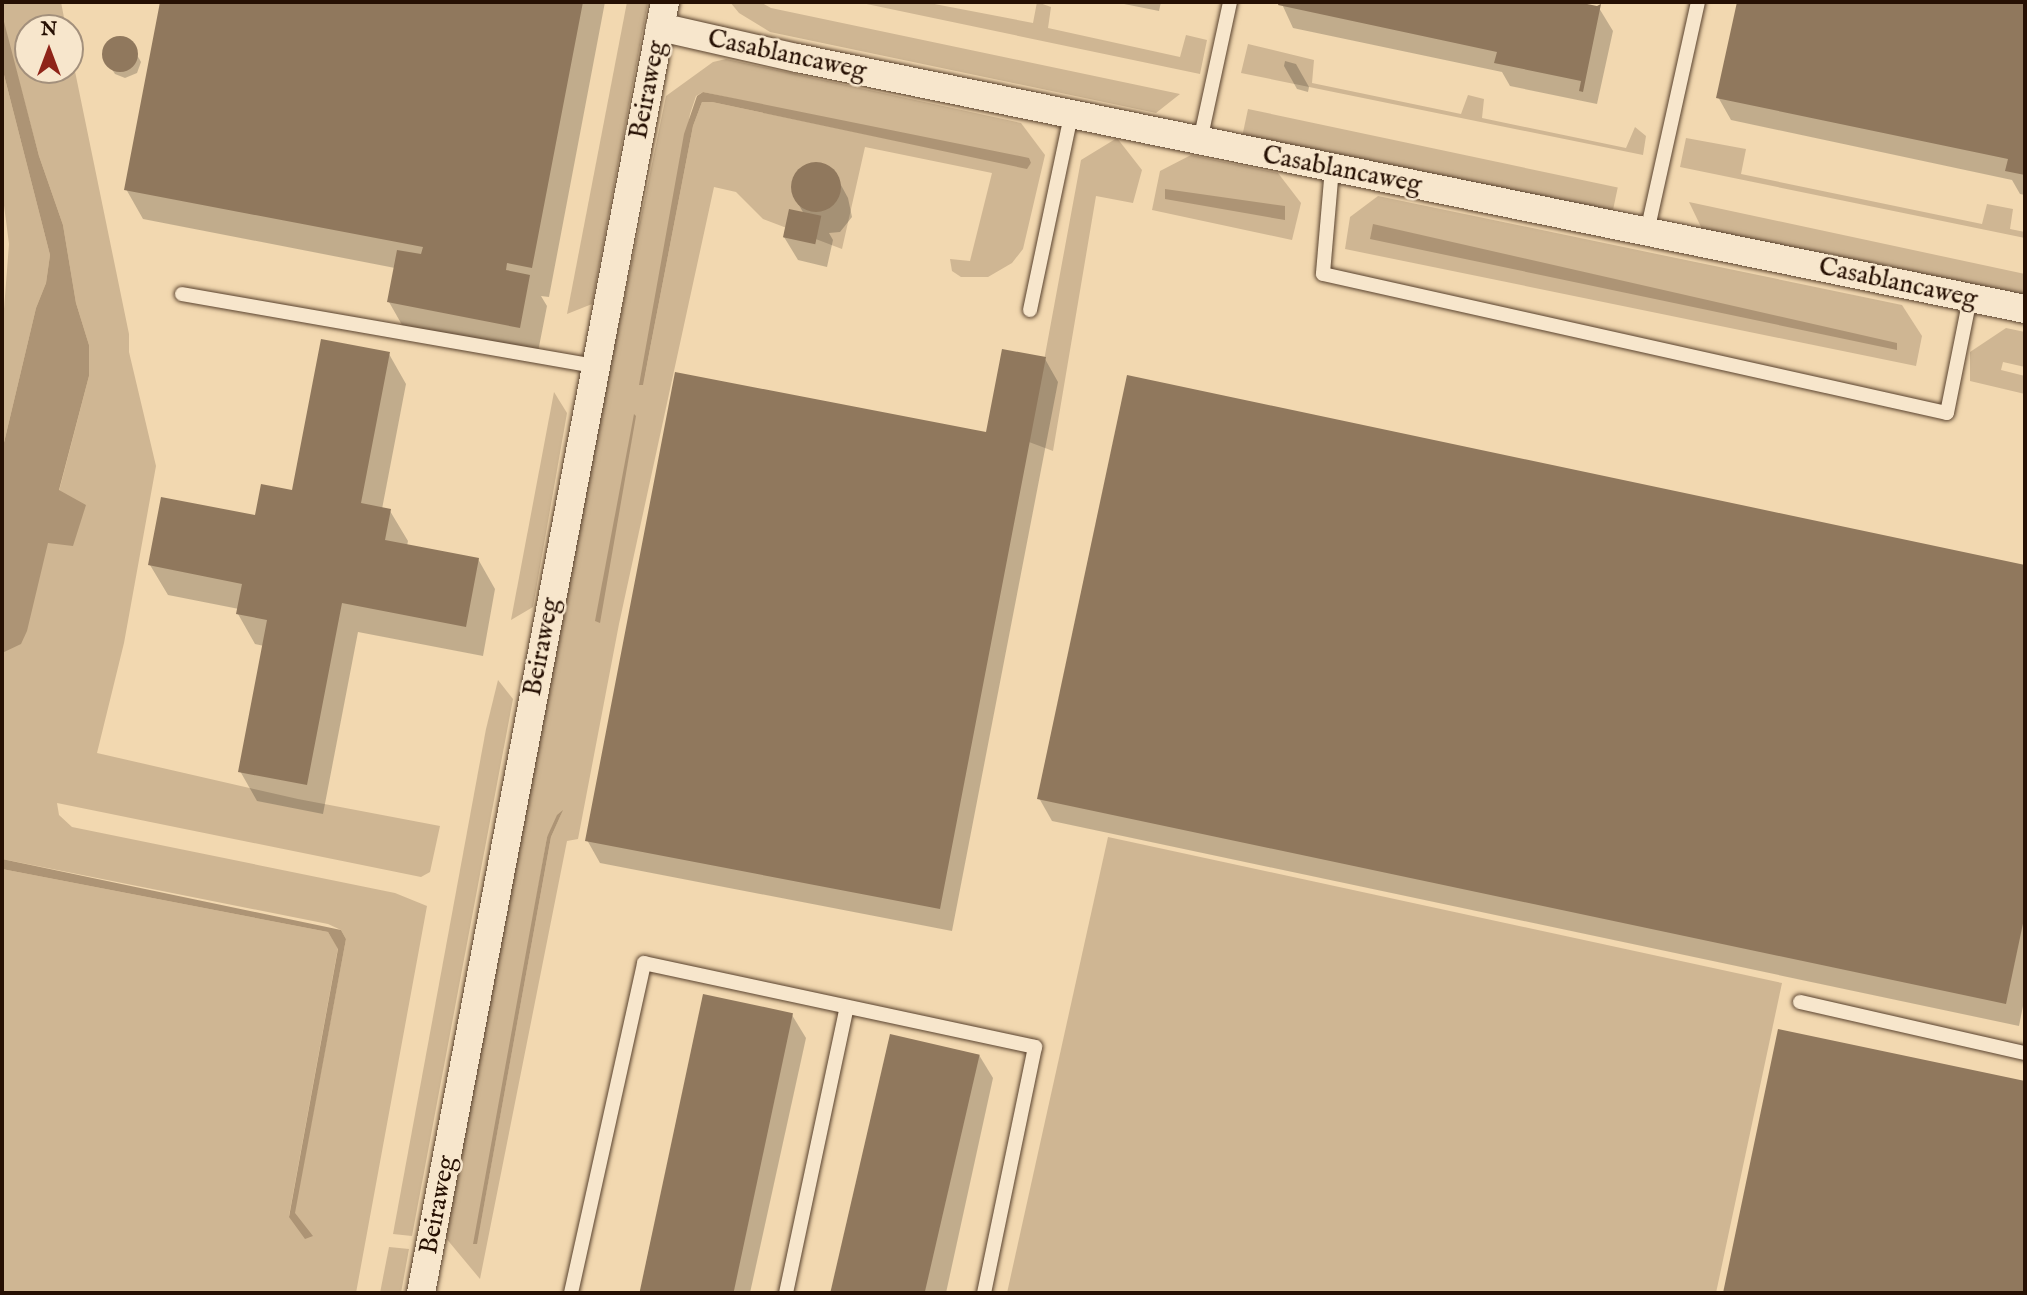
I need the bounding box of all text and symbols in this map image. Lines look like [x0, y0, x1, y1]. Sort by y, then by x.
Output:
north arrow [14, 14, 84, 84]
text: N [41, 18, 57, 42]
street label: Casablancaweg [705, 23, 869, 87]
street label: Beiraweg [623, 38, 673, 142]
street label: Casablancaweg [1260, 139, 1424, 201]
street label: Casablancaweg [1816, 251, 1980, 315]
street label: Beiraweg [517, 595, 567, 699]
street label: Beiraweg [413, 1153, 463, 1257]

